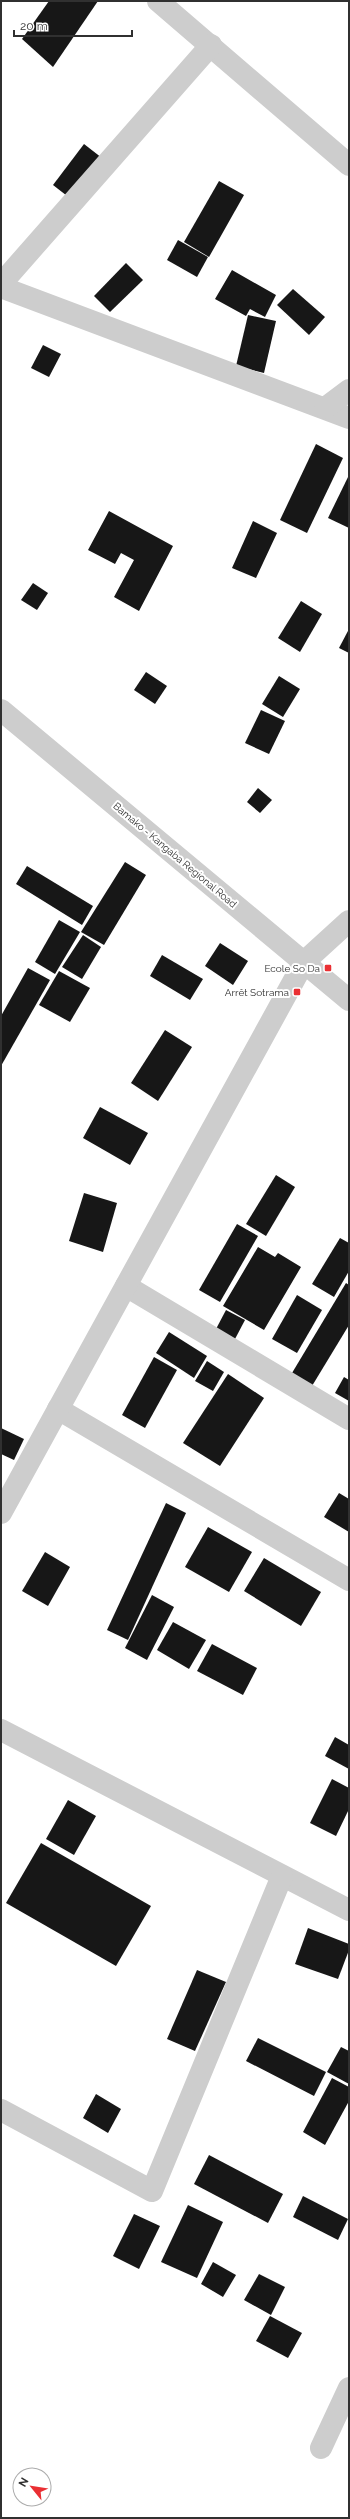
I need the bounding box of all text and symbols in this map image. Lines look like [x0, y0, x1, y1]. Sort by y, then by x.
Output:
scale bar [14, 12, 132, 38]
text: 20 m [20, 19, 48, 33]
street label: Bamako - Kangaba Regional Road [111, 800, 239, 910]
place label: Ecole So Da [264, 963, 320, 974]
marker: Ecole So Da [323, 963, 333, 973]
place label: Arrêt Sotrama [225, 987, 289, 998]
marker: Arrêt Sotrama [292, 987, 302, 997]
north arrow [12, 2467, 52, 2507]
text: N [16, 2475, 32, 2489]

